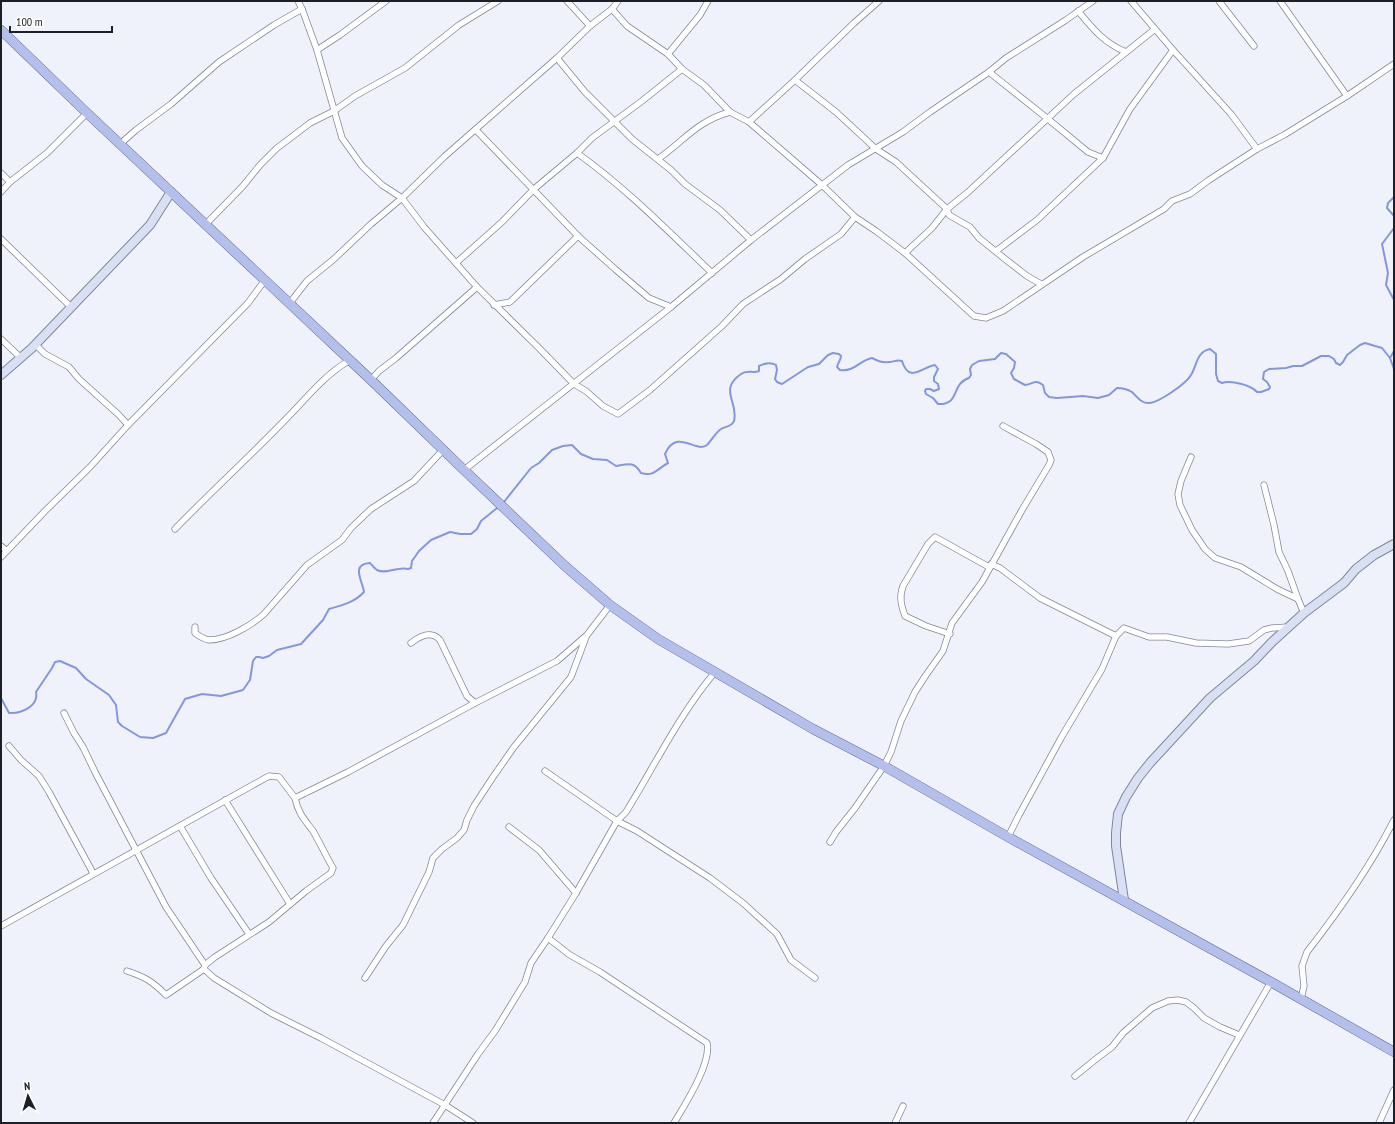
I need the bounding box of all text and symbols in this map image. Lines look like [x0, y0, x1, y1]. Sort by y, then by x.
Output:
scale bar [10, 8, 112, 34]
text: 100 m [16, 14, 43, 29]
north arrow [8, 1076, 48, 1116]
text: N [24, 1079, 31, 1093]

